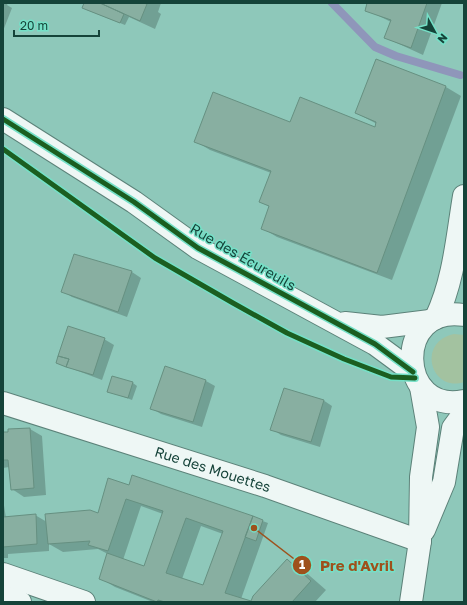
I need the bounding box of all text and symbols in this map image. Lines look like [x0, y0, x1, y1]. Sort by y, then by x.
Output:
scale bar [14, 12, 99, 38]
north arrow [415, 12, 455, 52]
text: 20 m [20, 18, 48, 33]
text: N [435, 31, 451, 46]
street label: Rue des Écureuils [187, 219, 299, 294]
street label: Rue des Mouettes [153, 443, 273, 495]
callout: Pre d'Avril [292, 552, 402, 579]
text: Pre d'Avril [320, 556, 394, 574]
text: 1 [299, 557, 305, 572]

